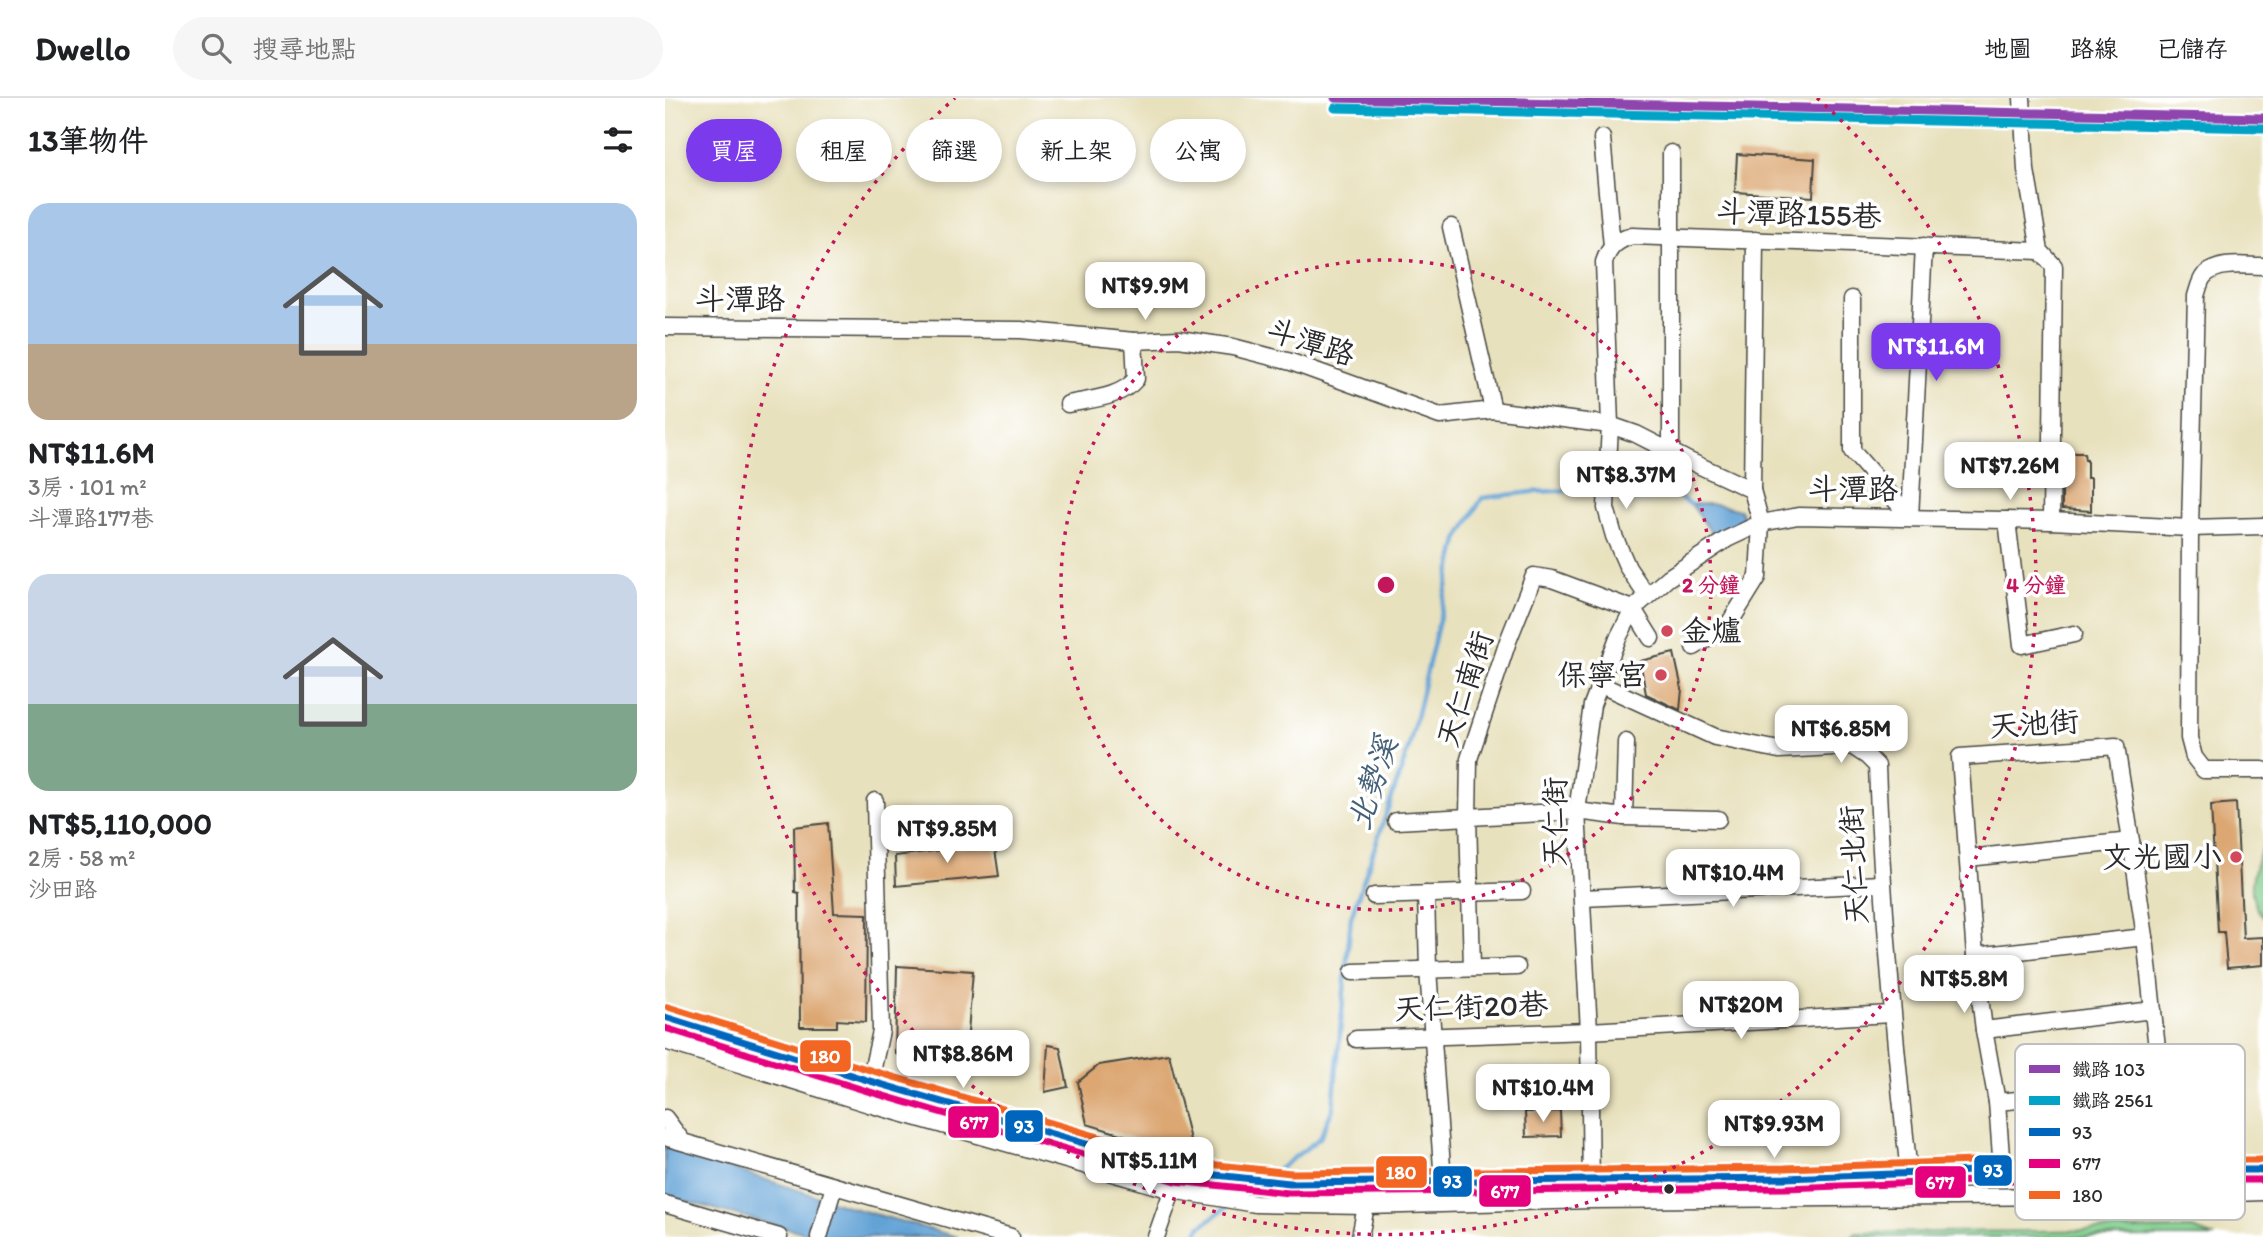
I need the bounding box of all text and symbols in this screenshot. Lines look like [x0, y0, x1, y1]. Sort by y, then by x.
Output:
search box [173, 17, 663, 80]
text: Dwello [35, 29, 131, 68]
icon: search [197, 29, 235, 67]
text: 搜尋地點 [253, 33, 357, 65]
text: 地圖 [1984, 34, 2032, 63]
text: 路線 [2070, 34, 2118, 63]
text: 已儲存 [2156, 34, 2228, 63]
chip: 買屋 [686, 119, 782, 182]
chip: 租屋 [796, 119, 892, 182]
chip: 篩選 [906, 119, 1002, 182]
chip: 新上架 [1016, 119, 1136, 182]
chip: 公寓 [1150, 119, 1246, 182]
icon: filters [599, 121, 637, 159]
text: 13筆物件 [28, 122, 148, 159]
street label: 斗潭路155巷 [1716, 192, 1882, 235]
icon: home [270, 248, 396, 374]
pin: NT$9.9M [1080, 262, 1210, 322]
text: NT$9.9M [1101, 271, 1189, 299]
street label: 斗潭路 [695, 280, 785, 317]
street label: 斗潭路 [1263, 310, 1360, 373]
pin: NT$11.6M [1864, 324, 2008, 383]
text: NT$11.6M [1887, 332, 1985, 360]
text: NT$11.6M [28, 434, 155, 471]
pin: NT$7.26M [1938, 442, 2082, 502]
text: NT$7.26M [1960, 451, 2060, 479]
pin: NT$8.37M [1554, 452, 1698, 511]
text: NT$8.37M [1576, 460, 1676, 488]
street label: 斗潭路 [1808, 470, 1898, 507]
text: 3房 · 101 m² [28, 473, 147, 501]
text: 斗潭路177巷 [28, 504, 154, 532]
text: 2 分鐘 [1682, 572, 1740, 597]
text: 4 分鐘 [2006, 572, 2066, 597]
centre of rings [1374, 573, 1398, 597]
place label: 金爐 [1681, 612, 1741, 649]
icon: home [270, 619, 396, 745]
marker: 金爐 [1659, 623, 1675, 639]
street label: 天仁南街 [1428, 626, 1501, 752]
place label: 保寧宮 [1557, 656, 1647, 693]
marker: 保寧宮 [1653, 667, 1669, 683]
street label: 天池街 [1988, 702, 2080, 745]
pin: NT$6.85M [1769, 706, 1913, 765]
text: NT$6.85M [1791, 714, 1891, 742]
water label: 北勢溪 [1339, 730, 1406, 835]
street label: 天仁街 [1536, 777, 1573, 867]
street label: 天仁北街 [1832, 804, 1875, 926]
text: NT$5,110,000 [28, 805, 212, 842]
pin: NT$9.85M [875, 806, 1019, 865]
text: NT$9.85M [897, 814, 997, 842]
place label: 文光國小 [2102, 838, 2222, 875]
text: 2房 · 58 m² [28, 844, 135, 872]
marker: 文光國小 [2228, 849, 2244, 865]
pin: NT$10.4M [1661, 850, 1805, 909]
text: NT$10.4M [1682, 858, 1784, 886]
text: 沙田路 [28, 875, 97, 903]
pin: NT$5.8M [1899, 956, 2029, 1015]
text: NT$5.8M [1920, 964, 2008, 992]
pin: NT$20M [1684, 982, 1798, 1041]
street label: 天仁街20巷 [1393, 985, 1549, 1028]
text: NT$20M [1699, 990, 1783, 1018]
pin: NT$8.86M [891, 1030, 1035, 1090]
line badge: 180 [799, 1039, 852, 1073]
text: NT$8.86M [912, 1039, 1014, 1067]
legend [2015, 1044, 2245, 1220]
text: 180 [810, 1045, 841, 1068]
text: 鐵路 103 [2072, 1058, 2145, 1081]
pin: NT$10.4M [1471, 1065, 1615, 1124]
text: NT$10.4M [1492, 1073, 1594, 1101]
text: 鐵路 2561 [2072, 1089, 2153, 1112]
pin: NT$9.93M [1702, 1100, 1846, 1160]
line badge: 677 [947, 1105, 1000, 1139]
line badge: 93 [1004, 1109, 1044, 1143]
text: NT$9.93M [1724, 1109, 1824, 1137]
text: 677 [960, 1111, 989, 1134]
text: 93 [1014, 1115, 1034, 1138]
text: 93 [2072, 1121, 2092, 1144]
pin: NT$5.11M [1077, 1138, 1221, 1197]
text: NT$5.11M [1100, 1146, 1198, 1174]
text: 677 [2072, 1152, 2101, 1175]
line badge: 93 [1973, 1154, 2013, 1187]
line badge: 180 [1375, 1155, 1428, 1189]
text: 93 [1983, 1159, 2003, 1182]
text: 180 [1386, 1161, 1417, 1184]
line badge: 93 [1432, 1165, 1473, 1198]
line badge: 677 [1914, 1165, 1967, 1199]
text: 93 [1442, 1170, 1462, 1193]
text: 677 [1926, 1171, 1955, 1194]
line badge: 677 [1478, 1174, 1532, 1208]
text: 677 [1491, 1180, 1520, 1203]
unlabelled marker [1662, 1182, 1676, 1196]
text: 180 [2072, 1184, 2103, 1207]

